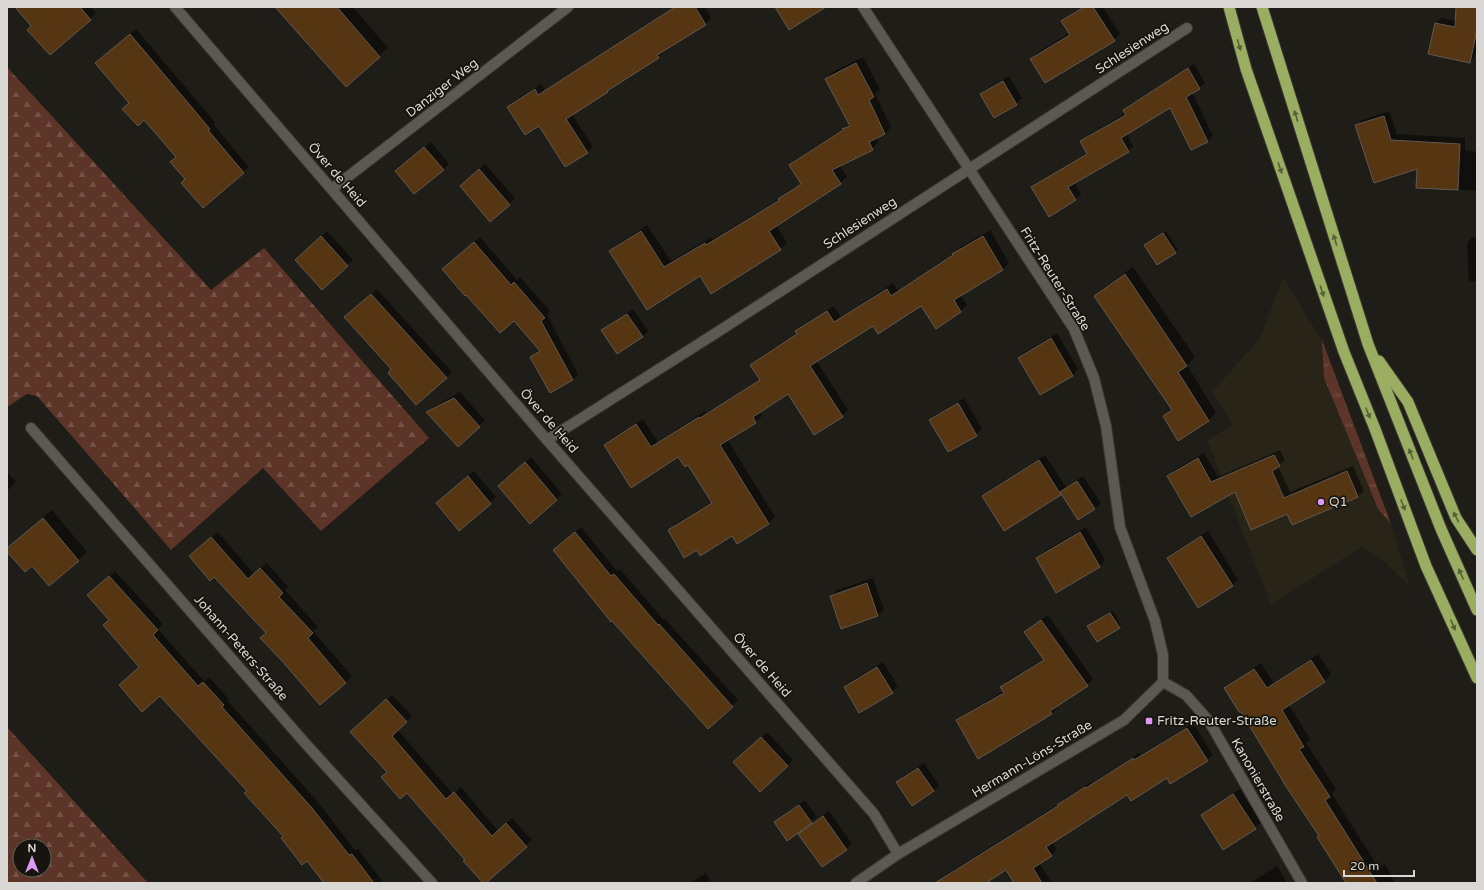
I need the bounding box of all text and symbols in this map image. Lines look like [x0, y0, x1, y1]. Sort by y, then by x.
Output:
street label: Schlesienweg [1092, 18, 1172, 78]
one-way arrow [1236, 39, 1242, 51]
street label: Danziger Weg [403, 55, 481, 121]
one-way arrow [1292, 110, 1298, 122]
street label: Över de Heid [305, 139, 369, 211]
one-way arrow [1277, 162, 1283, 174]
street label: Schlesienweg [820, 193, 900, 253]
street label: Fritz-Reuter-Straße [1017, 224, 1093, 334]
one-way arrow [1332, 234, 1338, 246]
one-way arrow [1320, 285, 1326, 297]
street label: Över de Heid [517, 385, 581, 457]
one-way arrow [1365, 407, 1371, 418]
one-way arrow [1408, 448, 1414, 460]
place label: Q1 [1329, 494, 1348, 510]
marker: Q1 [1316, 497, 1326, 507]
one-way arrow [1401, 499, 1407, 511]
one-way arrow [1453, 511, 1459, 523]
one-way arrow [1458, 569, 1464, 580]
street label: Johann-Peters-Straße [191, 592, 291, 704]
one-way arrow [1450, 619, 1456, 631]
street label: Över de Heid [730, 629, 794, 701]
place label: Fritz-Reuter-Straße [1157, 713, 1277, 729]
marker: Fritz-Reuter-Straße [1144, 716, 1154, 726]
street label: Hermann-Löns-Straße [969, 717, 1095, 801]
street label: Kanonierstraße [1228, 735, 1288, 825]
north arrow [12, 838, 52, 878]
text: N [28, 842, 36, 855]
scale bar [1344, 852, 1414, 878]
text: 20 m [1350, 859, 1379, 873]

